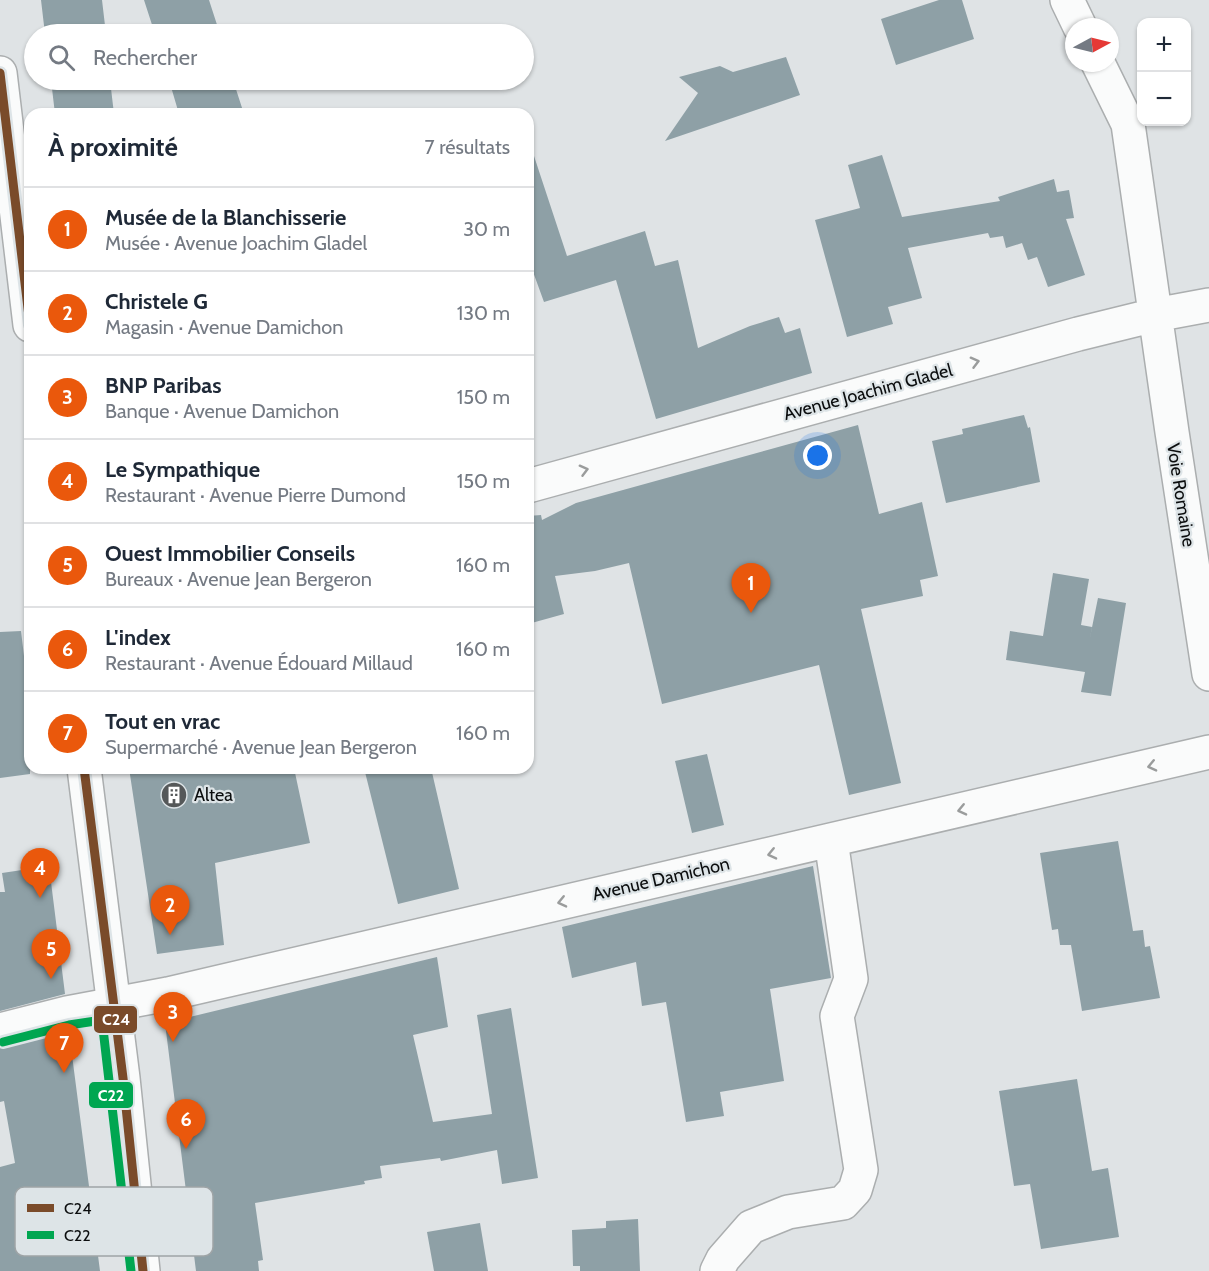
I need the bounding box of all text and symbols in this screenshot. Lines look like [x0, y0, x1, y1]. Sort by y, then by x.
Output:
north arrow [1065, 18, 1119, 72]
map controls [1137, 18, 1191, 126]
button: + [1137, 18, 1191, 72]
search box [24, 24, 534, 90]
icon: search [45, 41, 78, 74]
text: Rechercher [93, 44, 197, 71]
button: − [1137, 72, 1191, 126]
text: À proximité [48, 131, 178, 163]
text: 7 résultats [425, 135, 510, 159]
text: Musée de la Blanchisserie [105, 204, 346, 231]
text: 1 [64, 217, 71, 241]
text: 30 m [463, 217, 510, 241]
text: Musée · Avenue Joachim Gladel [105, 231, 367, 255]
text: Christele G [105, 288, 208, 315]
text: 2 [62, 301, 73, 325]
text: 130 m [457, 301, 510, 325]
text: Magasin · Avenue Damichon [105, 315, 344, 339]
one-way arrow [970, 357, 980, 370]
street label: Avenue Joachim Gladel [781, 359, 956, 425]
text: BNP Paribas [105, 372, 222, 399]
text: 3 [62, 385, 73, 409]
text: 150 m [457, 385, 510, 409]
text: Banque · Avenue Damichon [105, 399, 339, 423]
your location [803, 441, 832, 470]
street label: Voie Romaine [1162, 442, 1200, 548]
text: Le Sympathique [105, 456, 260, 483]
one-way arrow [579, 465, 589, 477]
text: 4 [61, 469, 74, 493]
text: 150 m [457, 469, 510, 493]
text: Restaurant · Avenue Pierre Dumond [105, 483, 406, 507]
text: Ouest Immobilier Conseils [105, 540, 355, 567]
text: 5 [62, 553, 73, 577]
text: 160 m [456, 553, 510, 577]
pin: 1 [732, 564, 771, 613]
text: Bureaux · Avenue Jean Bergeron [105, 567, 372, 591]
text: L'index [105, 624, 171, 651]
text: 6 [62, 637, 73, 661]
text: 160 m [456, 637, 510, 661]
text: Restaurant · Avenue Édouard Millaud [105, 651, 413, 675]
text: Tout en vrac [105, 708, 220, 735]
text: 7 [62, 721, 73, 745]
text: 160 m [456, 721, 510, 745]
text: Supermarché · Avenue Jean Bergeron [105, 735, 417, 759]
one-way arrow [1147, 758, 1157, 771]
building icon: Altea [159, 780, 189, 810]
place label: Altea [194, 784, 233, 806]
one-way arrow [957, 802, 967, 815]
one-way arrow [767, 846, 777, 859]
pin: 4 [20, 848, 60, 898]
street label: Avenue Damichon [590, 853, 732, 905]
pin: 2 [150, 886, 190, 935]
one-way arrow [557, 895, 567, 908]
pin: 5 [32, 930, 70, 979]
pin: 3 [154, 992, 192, 1042]
line badge: C24 [93, 1005, 138, 1034]
text: C24 [102, 1010, 130, 1029]
pin: 7 [44, 1024, 84, 1073]
line badge: C22 [88, 1081, 134, 1109]
text: C22 [98, 1086, 124, 1105]
pin: 6 [166, 1100, 206, 1149]
legend [15, 1187, 213, 1256]
text: C24 [64, 1199, 92, 1218]
text: C22 [64, 1226, 91, 1245]

